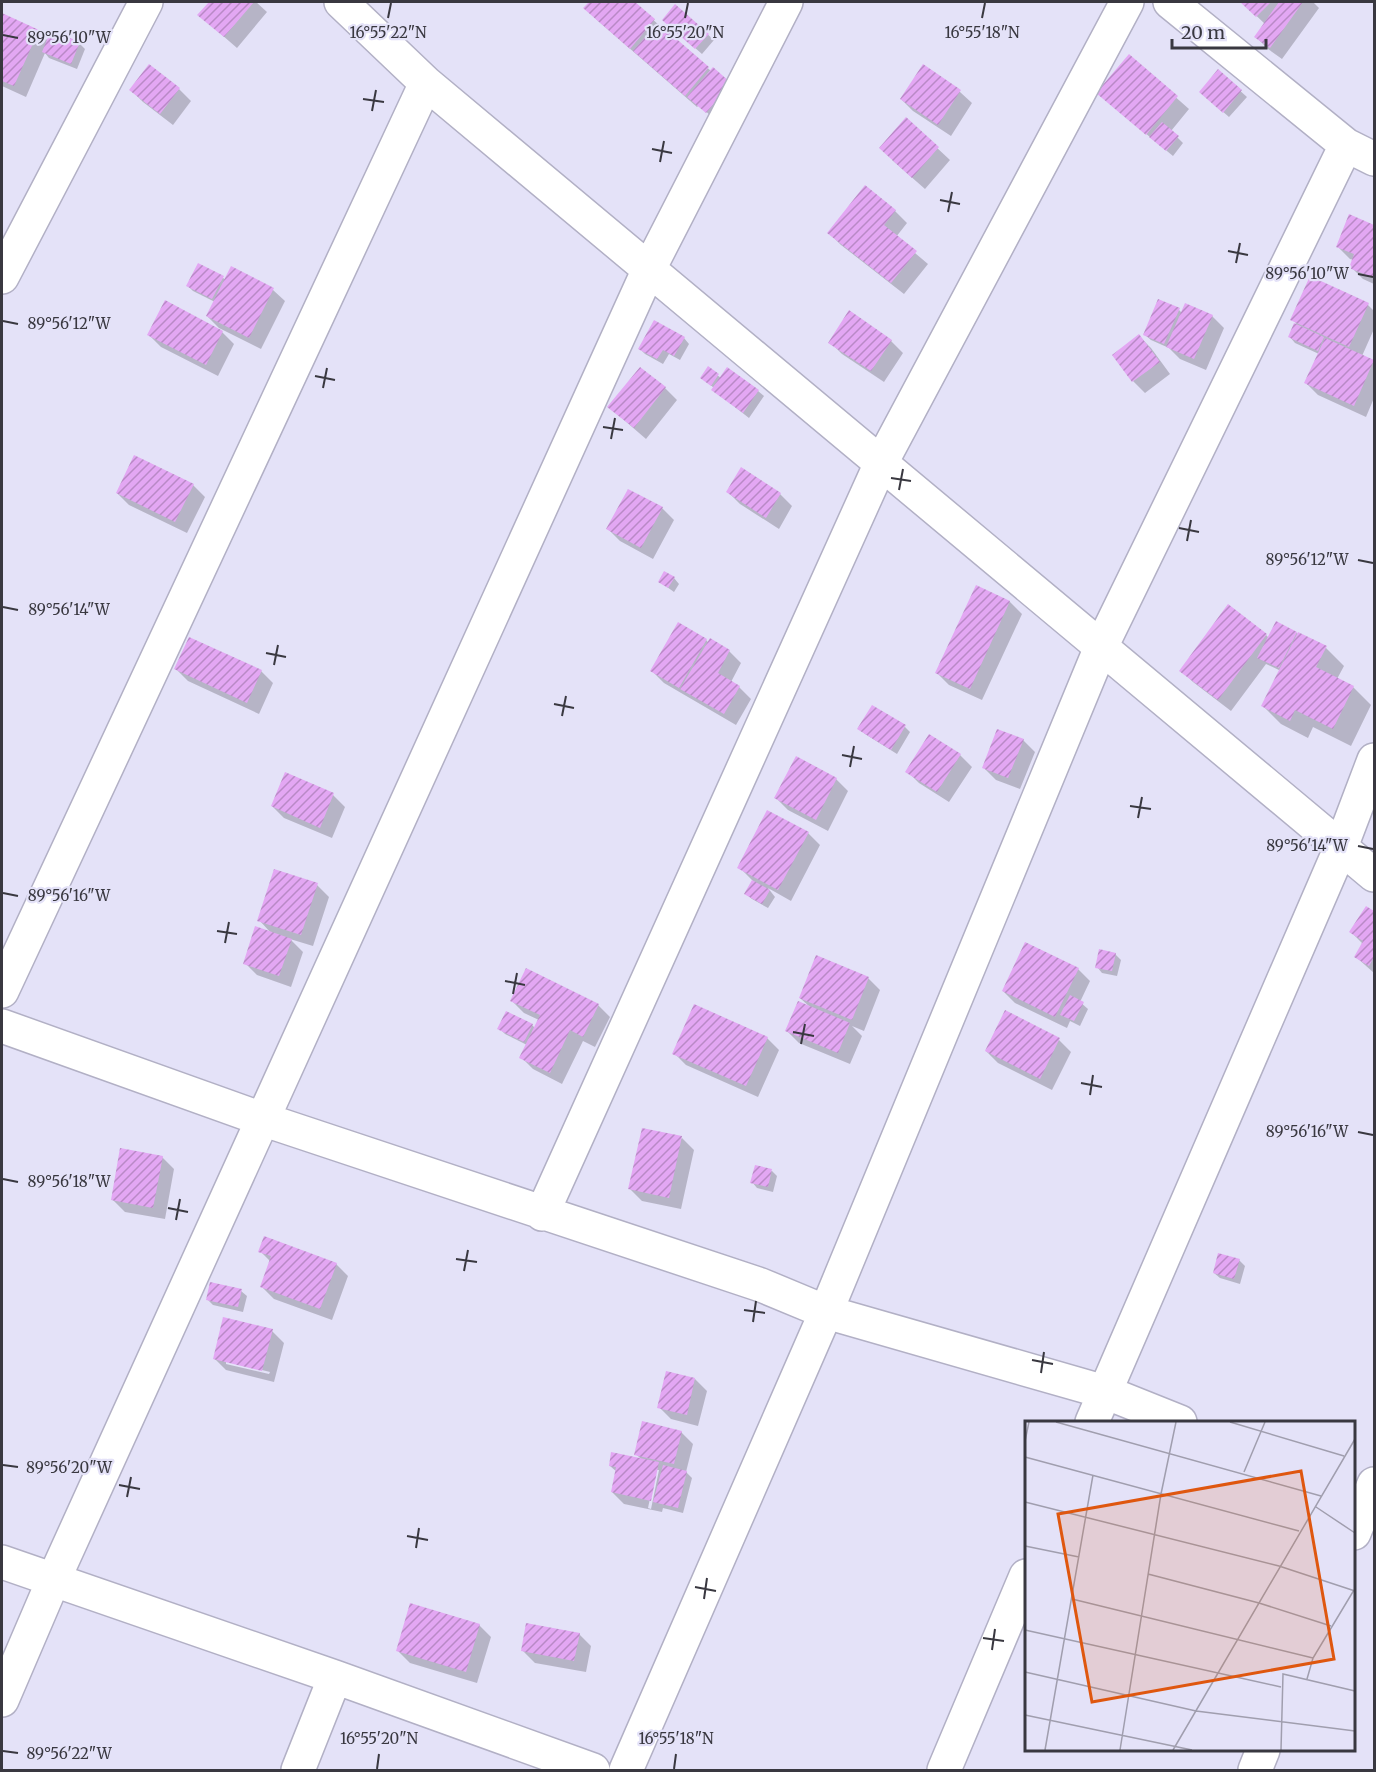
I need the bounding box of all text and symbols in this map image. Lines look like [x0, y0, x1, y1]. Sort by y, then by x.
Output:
scale bar [1172, 12, 1266, 50]
text: 20 m [1181, 21, 1225, 44]
text: 16°55'22"N [349, 23, 427, 42]
text: 16°55'20"N [646, 23, 724, 42]
text: 16°55'18"N [944, 23, 1020, 42]
text: 89°56'10"W [27, 28, 112, 47]
text: 89°56'10"W [1265, 264, 1350, 283]
text: 89°56'12"W [27, 314, 112, 333]
text: 89°56'12"W [1265, 550, 1350, 569]
text: 89°56'14"W [28, 600, 111, 619]
text: 89°56'14"W [1266, 836, 1349, 855]
text: 89°56'16"W [28, 886, 111, 905]
text: 89°56'16"W [1266, 1122, 1349, 1141]
text: 89°56'18"W [27, 1172, 112, 1191]
inset map [1025, 1421, 1355, 1751]
text: 89°56'20"W [26, 1458, 113, 1477]
text: 16°55'20"N [340, 1729, 418, 1748]
text: 16°55'18"N [638, 1729, 714, 1748]
text: 89°56'22"W [26, 1744, 113, 1763]

